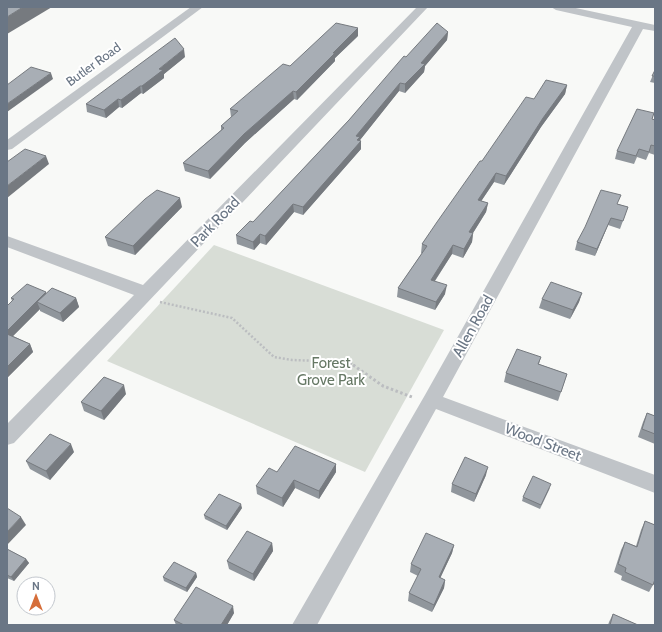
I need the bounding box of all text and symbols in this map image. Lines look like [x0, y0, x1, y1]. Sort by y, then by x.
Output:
street label: Butler Road [62, 39, 124, 89]
street label: Park Road [187, 193, 243, 251]
street label: Allen Road [449, 292, 497, 360]
park label: Forest Grove Park [297, 354, 365, 389]
street label: Wood Street [502, 419, 584, 465]
north arrow [16, 576, 56, 616]
text: N [32, 579, 40, 593]

